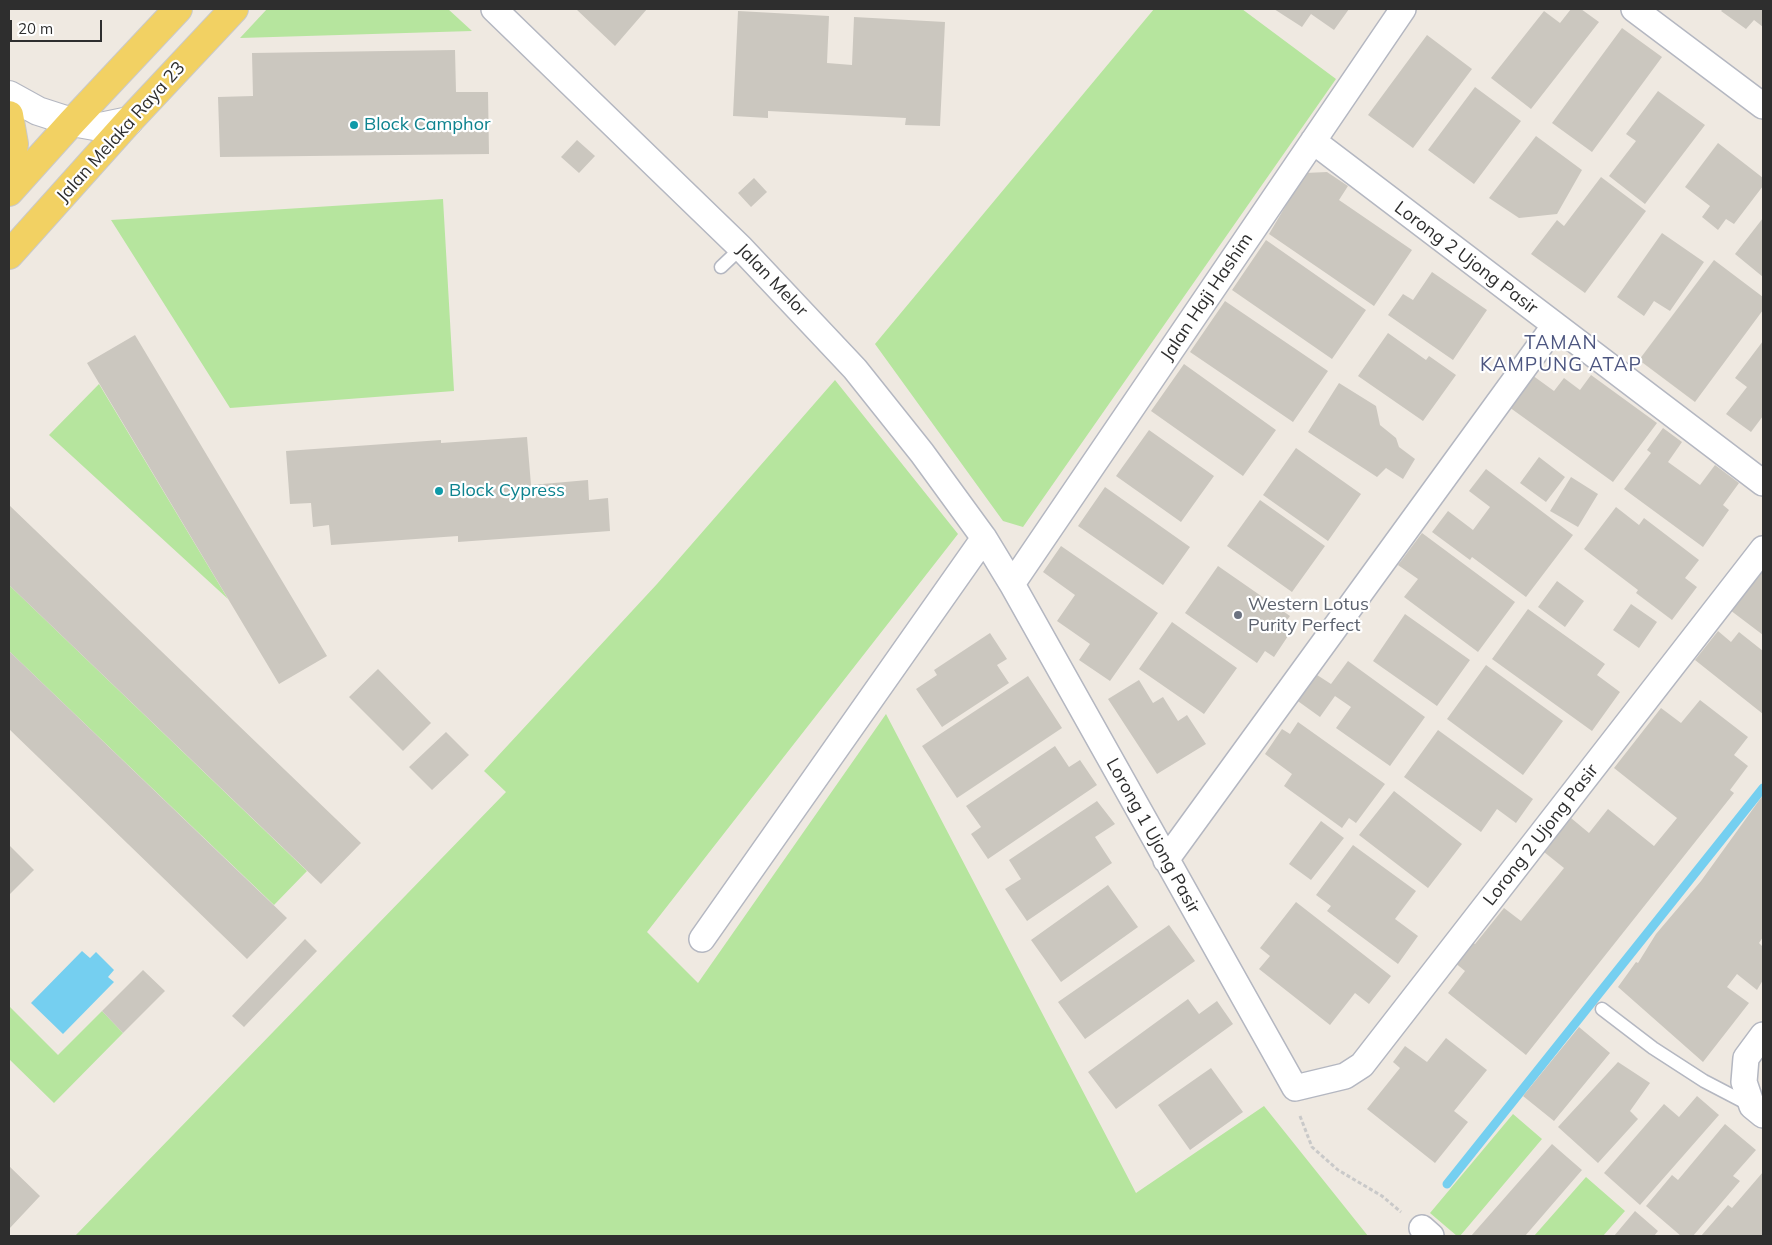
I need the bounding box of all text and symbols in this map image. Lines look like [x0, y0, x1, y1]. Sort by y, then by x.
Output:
scale bar [12, 10, 105, 42]
text: 20 m [18, 19, 53, 38]
street label: Jalan Melaka Raya 23 [52, 57, 190, 207]
place label: Block Camphor [364, 114, 490, 136]
marker: Block Camphor [348, 119, 360, 131]
street label: Lorong 2 Ujong Pasir [1390, 197, 1542, 319]
street label: Jalan Haji Hashim [1156, 229, 1258, 365]
street label: Jalan Melor [732, 239, 812, 321]
district label: TAMAN KAMPUNG ATAP [1479, 332, 1643, 376]
place label: Block Cypress [449, 480, 565, 502]
marker: Block Cypress [433, 485, 445, 497]
place label: Western Lotus Purity Perfect [1248, 594, 1369, 636]
marker: Western Lotus Purity Perfect [1232, 609, 1244, 621]
street label: Lorong 1 Ujong Pasir [1101, 755, 1205, 917]
street label: Lorong 2 Ujong Pasir [1479, 760, 1603, 910]

